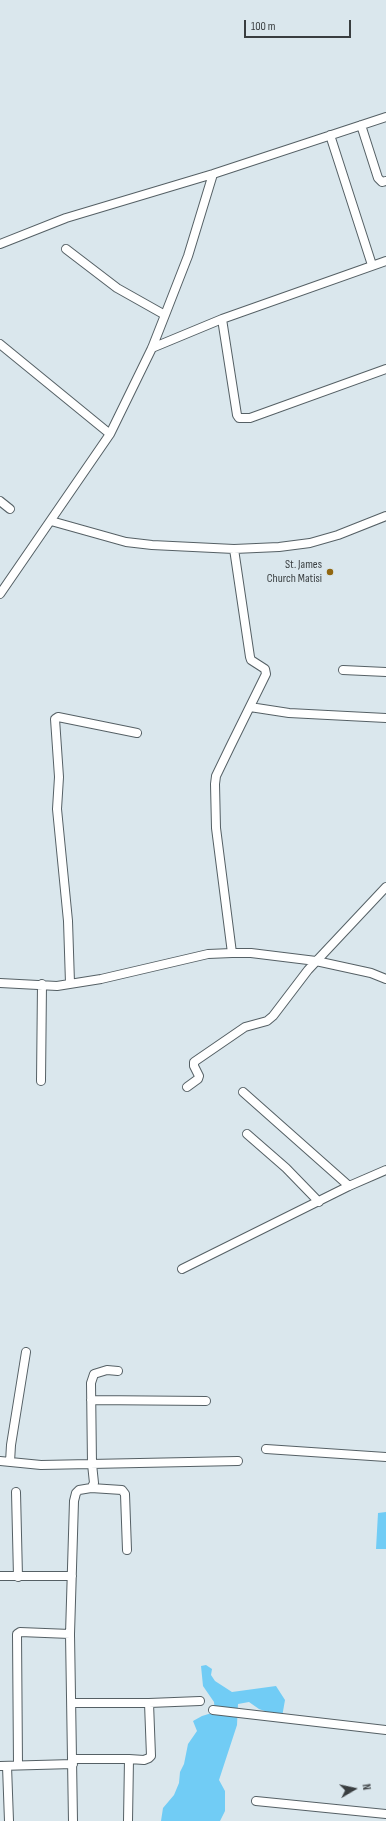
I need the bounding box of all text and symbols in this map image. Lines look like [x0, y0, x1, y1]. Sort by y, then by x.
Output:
scale bar [246, 12, 353, 38]
text: 100 m [251, 19, 276, 34]
place label: St. James Church Matisi [267, 558, 322, 586]
marker: St. James Church Matisi [325, 567, 335, 577]
north arrow [334, 1769, 374, 1809]
text: N [359, 1783, 373, 1791]

